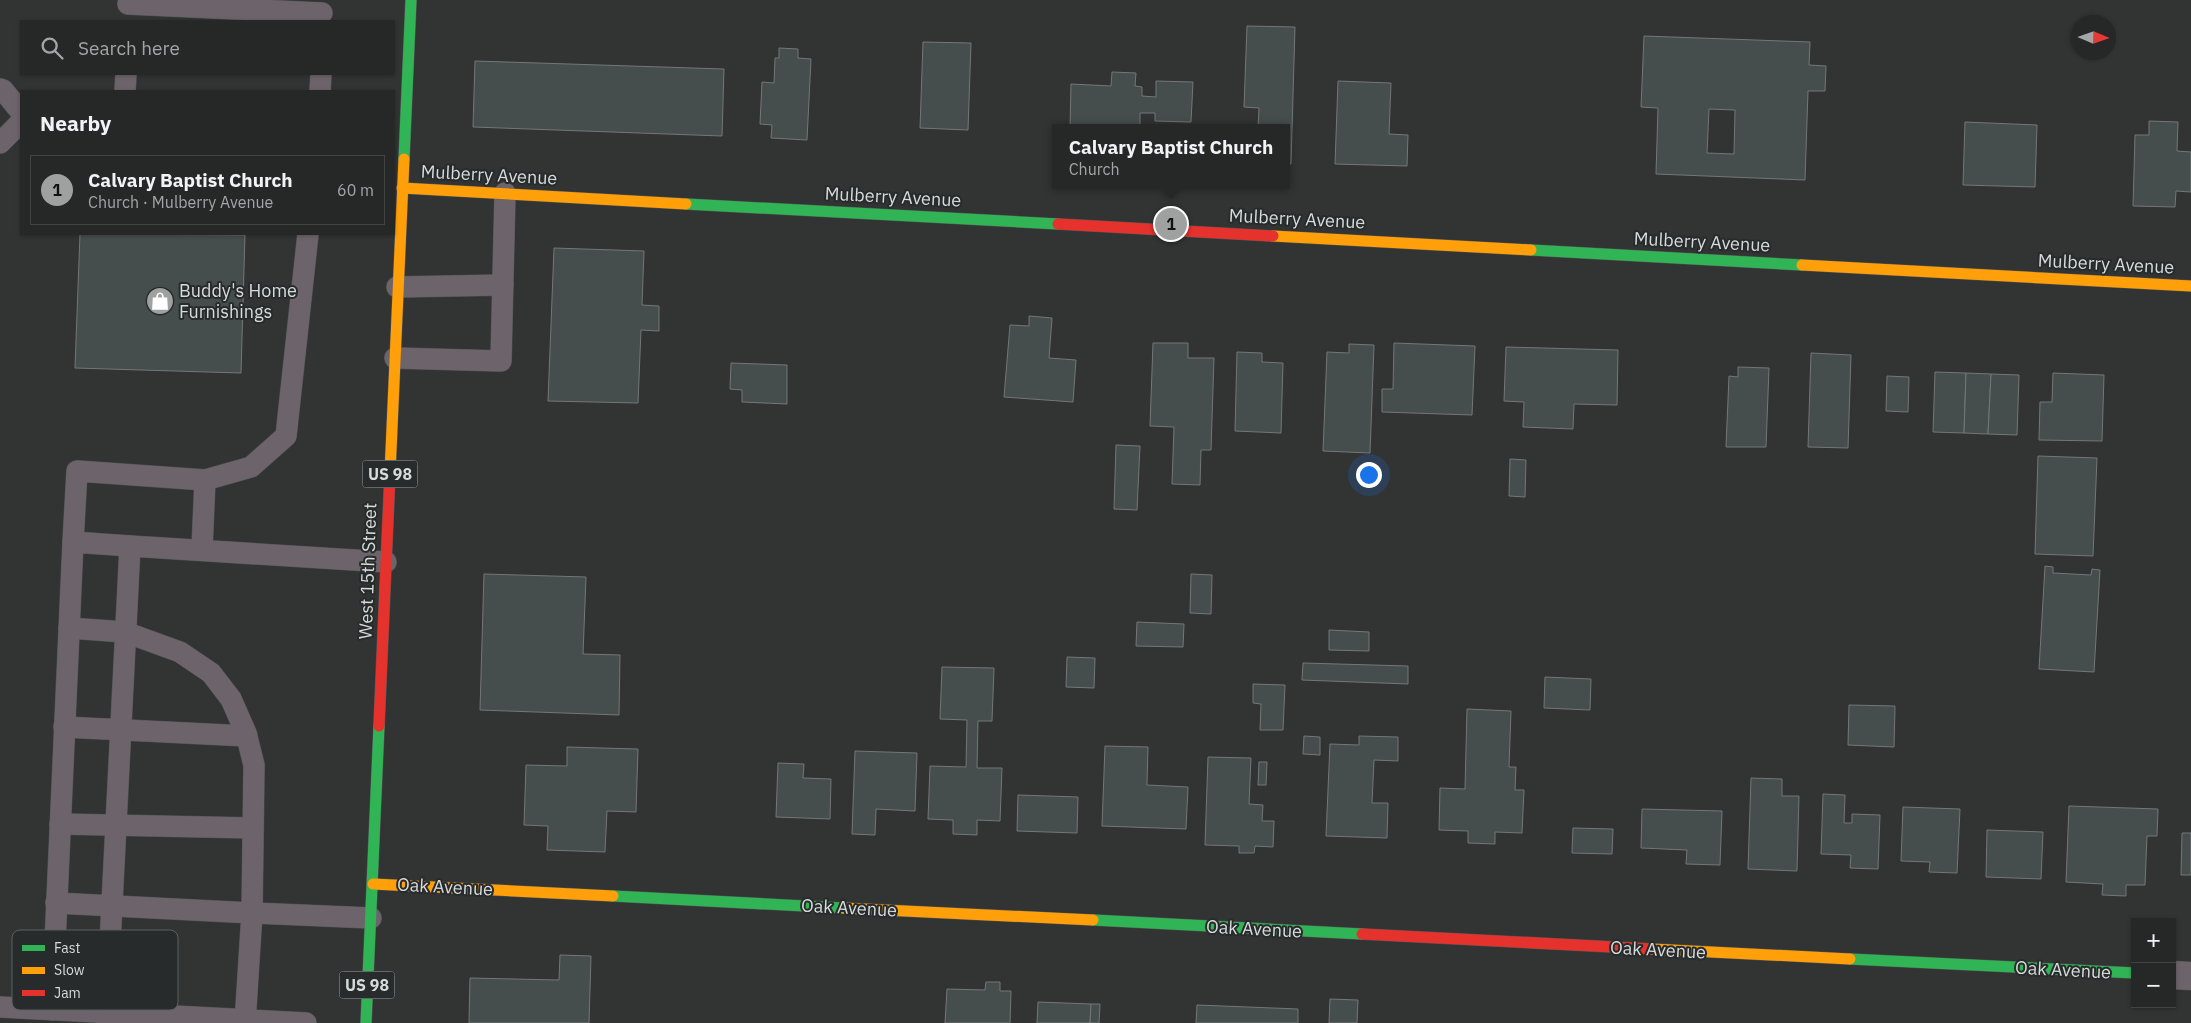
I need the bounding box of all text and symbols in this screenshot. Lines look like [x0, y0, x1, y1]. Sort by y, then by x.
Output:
north arrow [2071, 15, 2116, 60]
search box [20, 20, 395, 75]
icon: search [38, 34, 66, 62]
text: Search here [78, 36, 180, 60]
text: Nearby [40, 109, 111, 137]
popup [1052, 124, 1290, 189]
text: Calvary Baptist Church [1069, 135, 1273, 159]
street label: Mulberry Avenue [420, 159, 558, 190]
text: Church [1069, 159, 1120, 179]
text: Calvary Baptist Church [88, 168, 293, 192]
text: 1 [52, 180, 62, 200]
text: 60 m [337, 180, 374, 200]
street label: Mulberry Avenue [824, 181, 962, 212]
text: Church · Mulberry Avenue [88, 192, 273, 212]
street label: Mulberry Avenue [1228, 203, 1366, 234]
pin: 1 [1155, 205, 1187, 243]
street label: Mulberry Avenue [1633, 226, 1771, 257]
street label: Mulberry Avenue [2037, 248, 2175, 279]
place label: Buddy's Home Furnishings [179, 279, 297, 323]
shop icon: Buddy's Home Furnishings [145, 286, 175, 316]
road number: US 98 [362, 460, 418, 488]
your location [1356, 462, 1382, 488]
street label: West 15th Street [354, 502, 381, 640]
street label: Oak Avenue [396, 872, 494, 901]
street label: Oak Avenue [800, 893, 898, 922]
street label: Oak Avenue [1205, 914, 1303, 943]
map controls [2131, 918, 2176, 1008]
button: + [2131, 918, 2176, 963]
legend [12, 930, 178, 1010]
street label: Oak Avenue [1609, 935, 1707, 964]
text: Fast [54, 939, 80, 957]
street label: Oak Avenue [2014, 955, 2112, 984]
text: Slow [54, 961, 85, 979]
button: − [2131, 963, 2176, 1008]
road number: US 98 [340, 972, 394, 998]
text: Jam [54, 984, 81, 1002]

